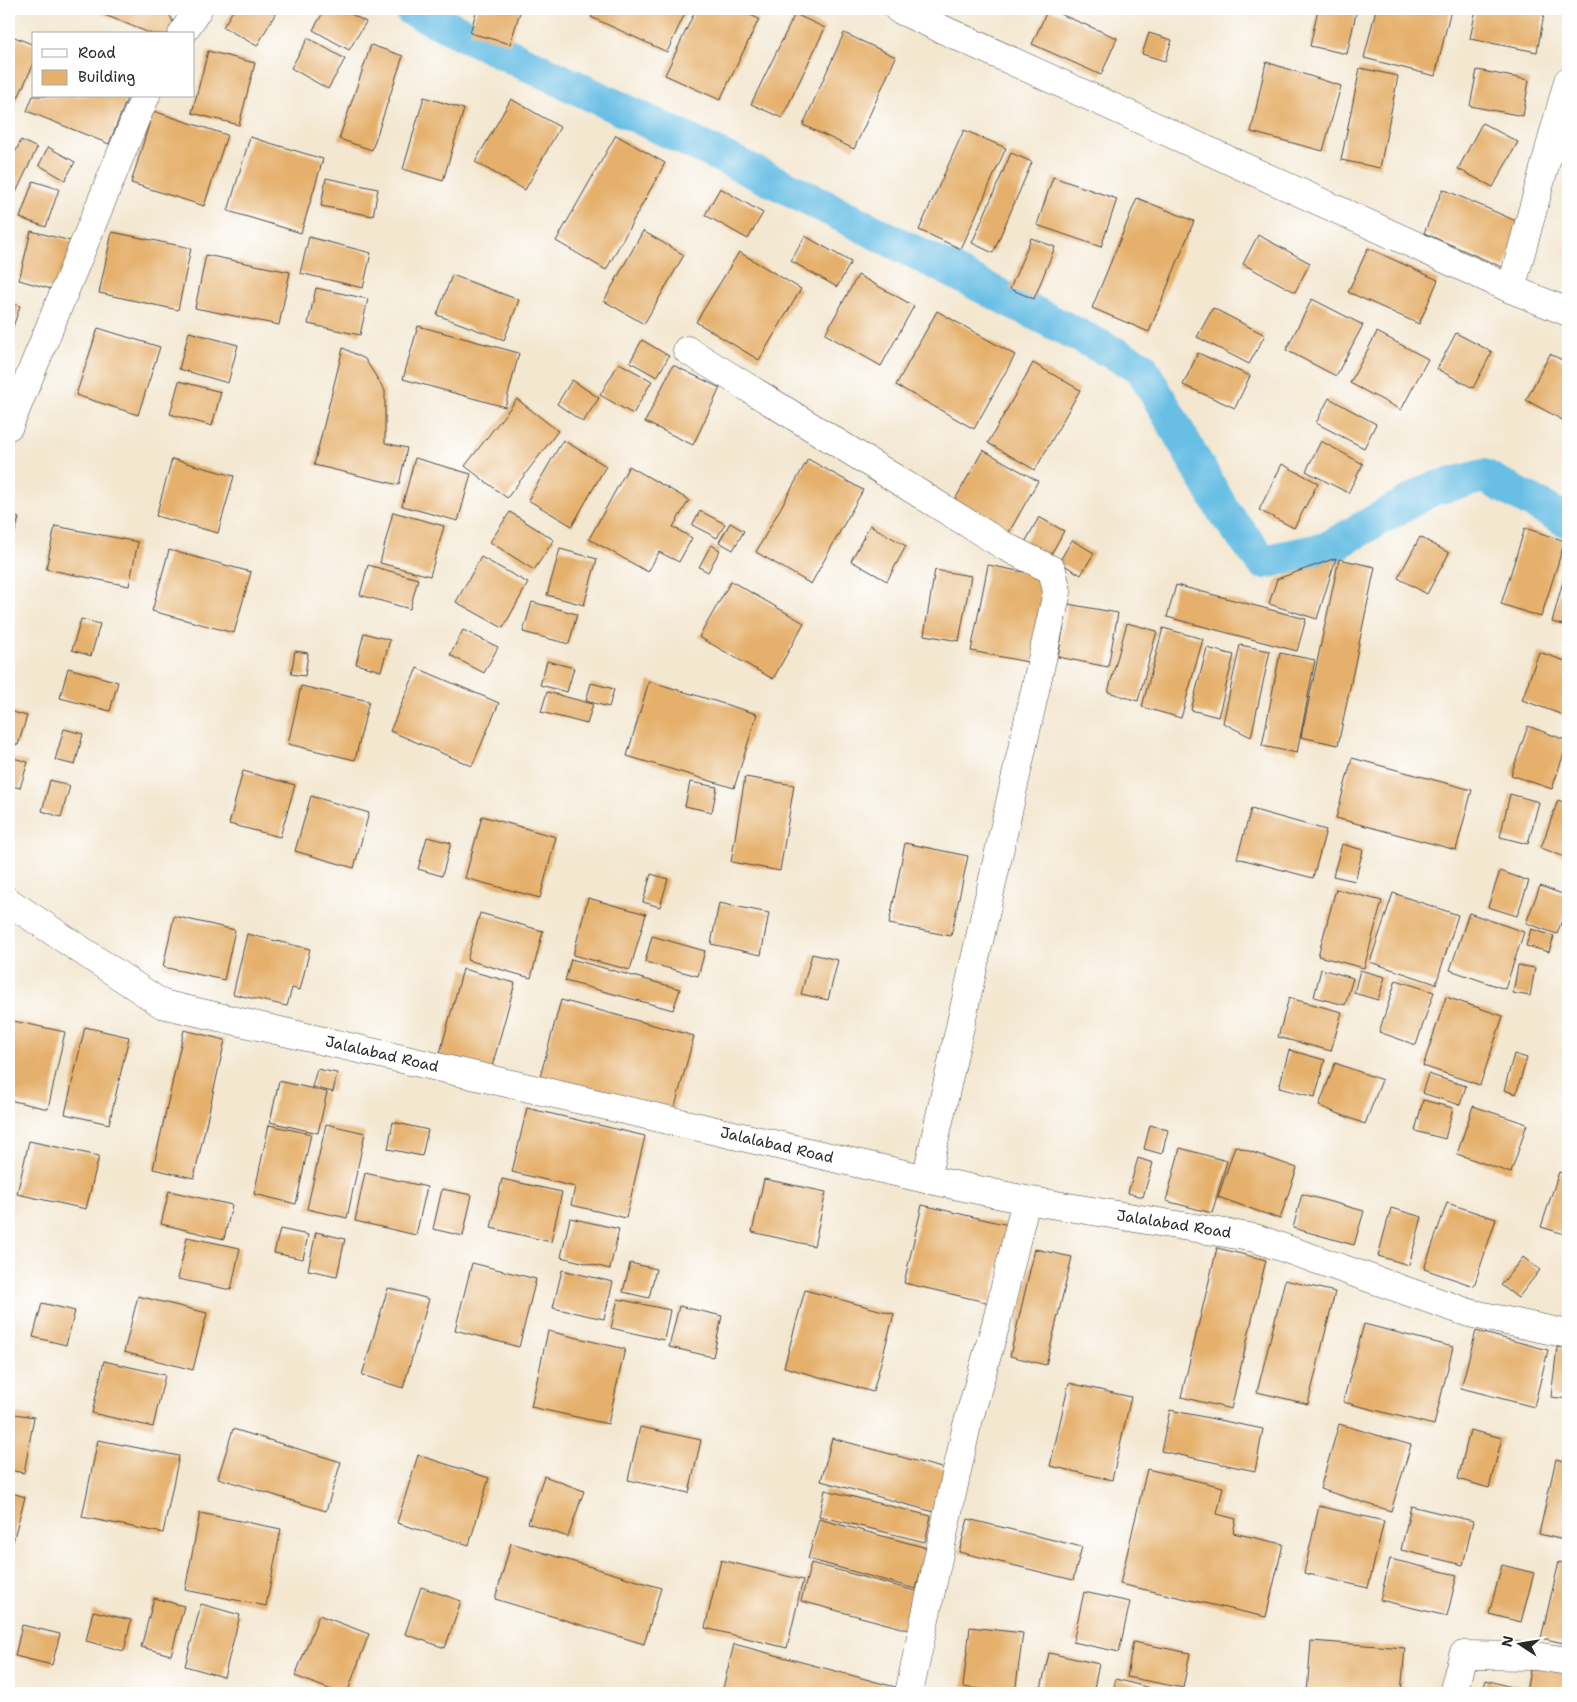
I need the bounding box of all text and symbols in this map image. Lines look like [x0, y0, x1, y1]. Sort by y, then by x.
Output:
legend [32, 32, 195, 98]
text: Road [78, 43, 116, 63]
text: Building [78, 67, 135, 87]
street label: Jalalabad Road [323, 1031, 441, 1077]
street label: Jalalabad Road [718, 1122, 836, 1168]
street label: Jalalabad Road [1115, 1205, 1233, 1243]
north arrow [1494, 1620, 1544, 1670]
text: N [1497, 1634, 1517, 1649]

